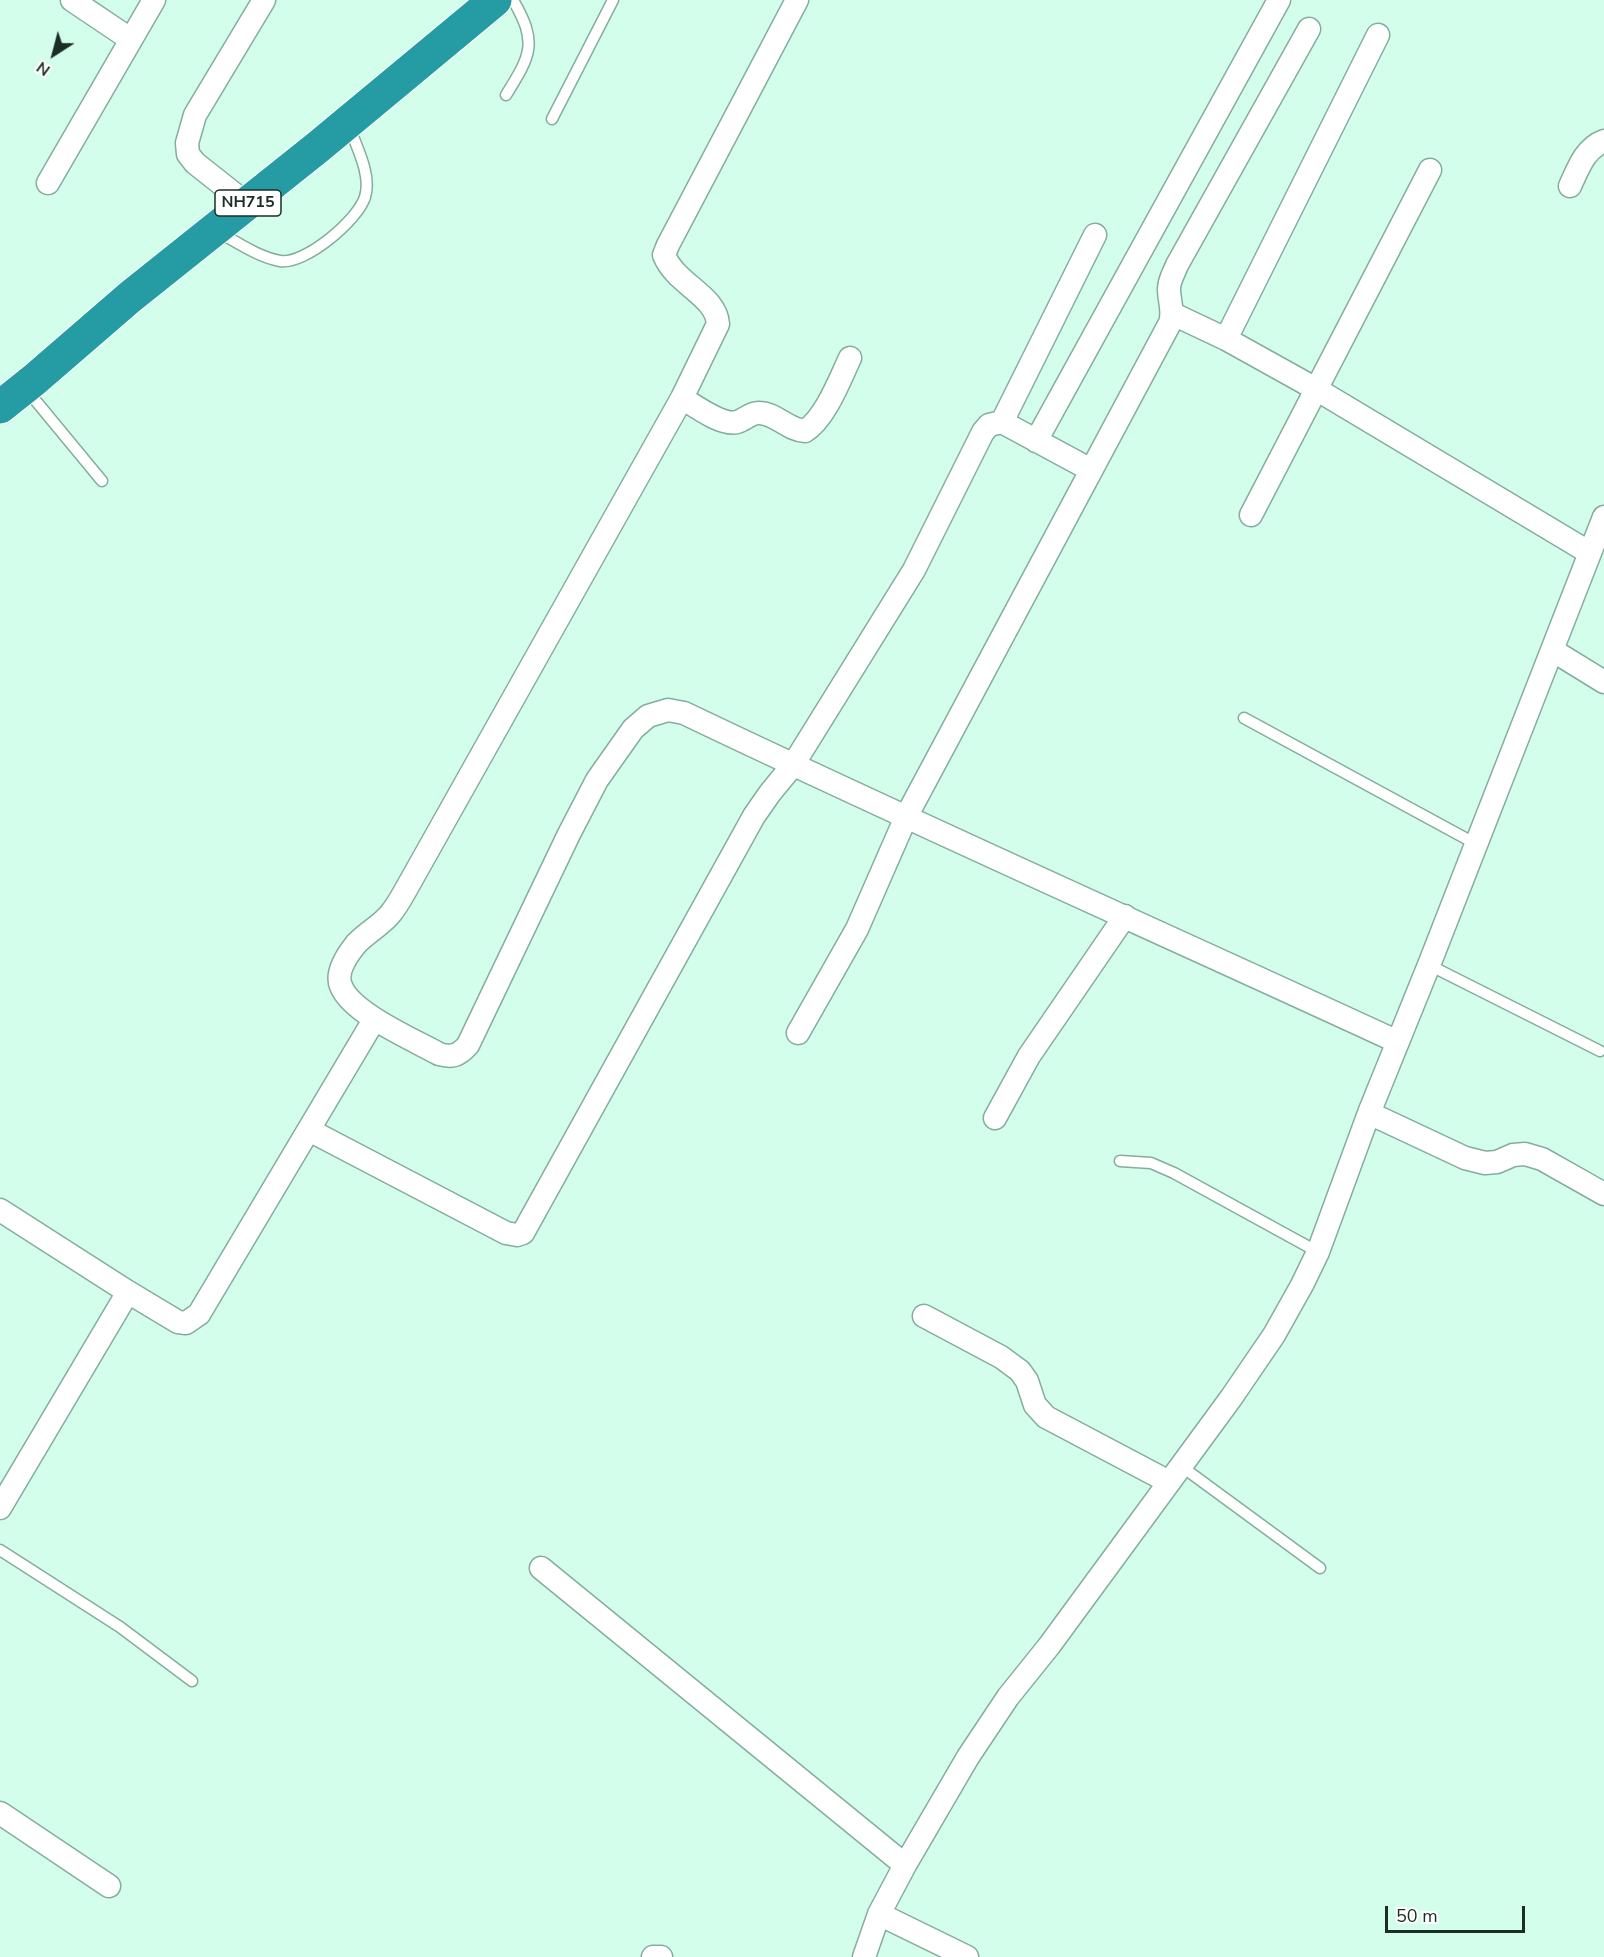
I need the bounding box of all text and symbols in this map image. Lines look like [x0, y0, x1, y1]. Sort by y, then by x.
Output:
north arrow [24, 24, 84, 84]
text: N [32, 56, 55, 81]
road number: NH715 [215, 190, 281, 216]
scale bar [1388, 1894, 1528, 1932]
text: 50 m [1396, 1904, 1438, 1928]

